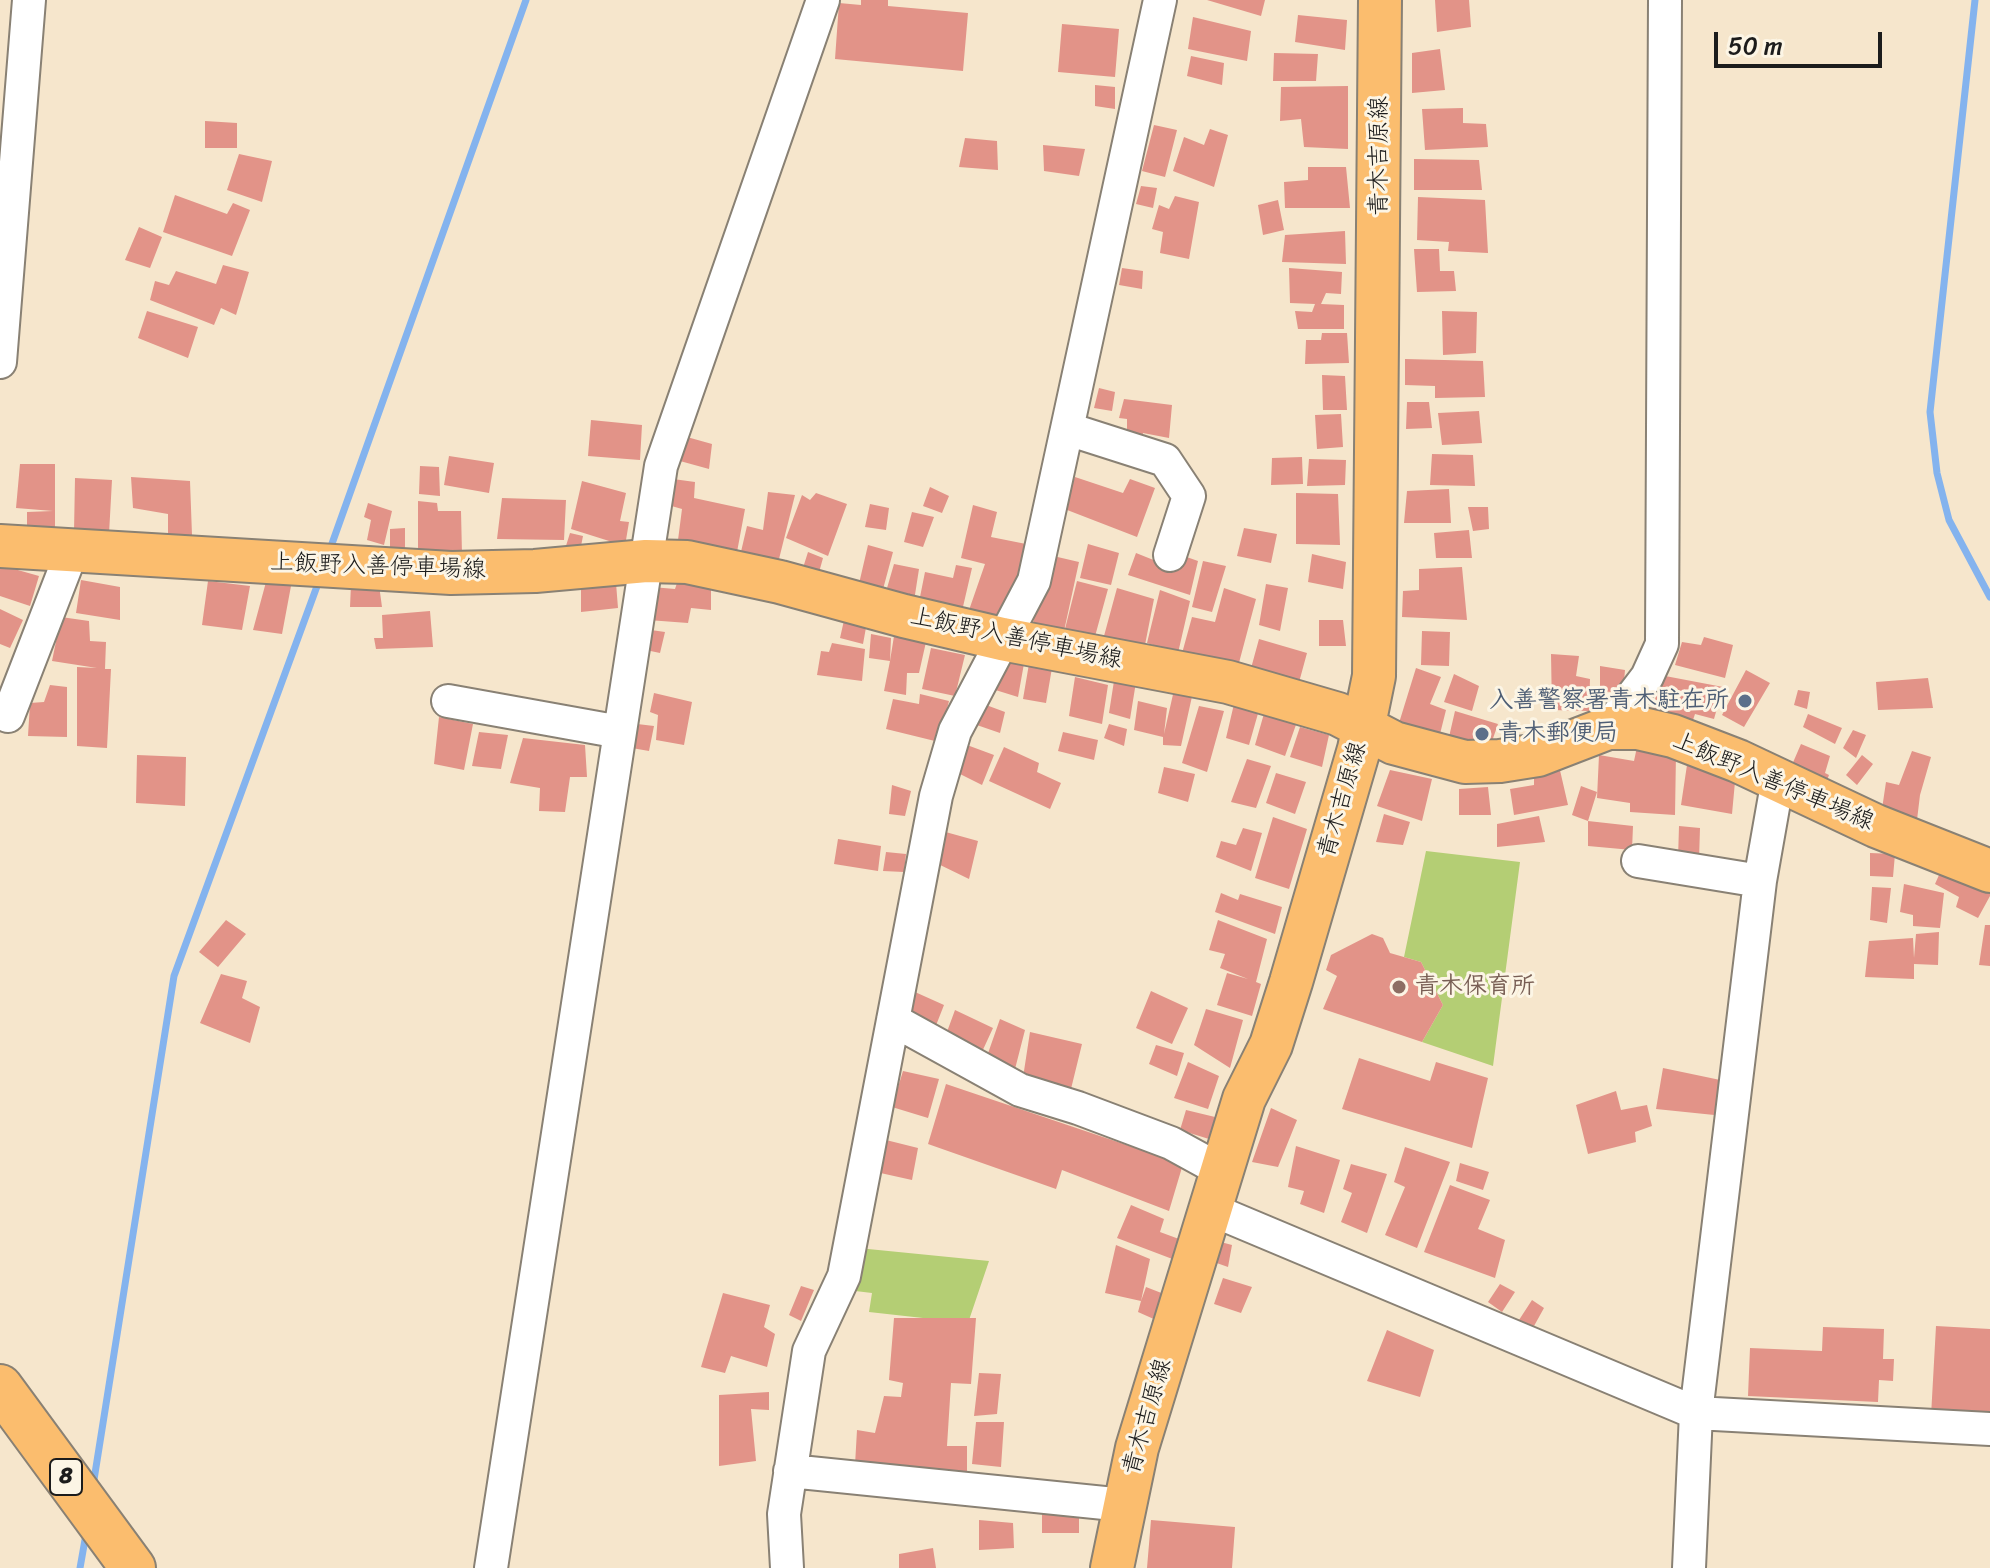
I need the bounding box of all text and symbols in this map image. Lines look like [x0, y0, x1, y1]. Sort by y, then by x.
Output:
scale bar [1718, 16, 1886, 66]
text: 50 m [1728, 25, 1783, 67]
street label: 青木吉原線 [1366, 96, 1394, 216]
street label: 上飯野入善停車場線 [270, 549, 486, 585]
street label: 上飯野入善停車場線 [907, 602, 1125, 676]
place label: 入善警察署青木駐在所 [1489, 687, 1729, 715]
marker: 入善警察署青木駐在所 [1736, 692, 1754, 710]
place label: 青木郵便局 [1498, 720, 1618, 748]
marker: 青木郵便局 [1473, 725, 1491, 743]
street label: 上飯野入善停車場線 [1668, 727, 1878, 837]
street label: 青木吉原線 [1313, 738, 1373, 862]
place label: 青木保育所 [1415, 973, 1535, 1001]
marker: 青木保育所 [1390, 978, 1408, 996]
street label: 青木吉原線 [1118, 1355, 1178, 1479]
road number: 8 [50, 1459, 82, 1495]

